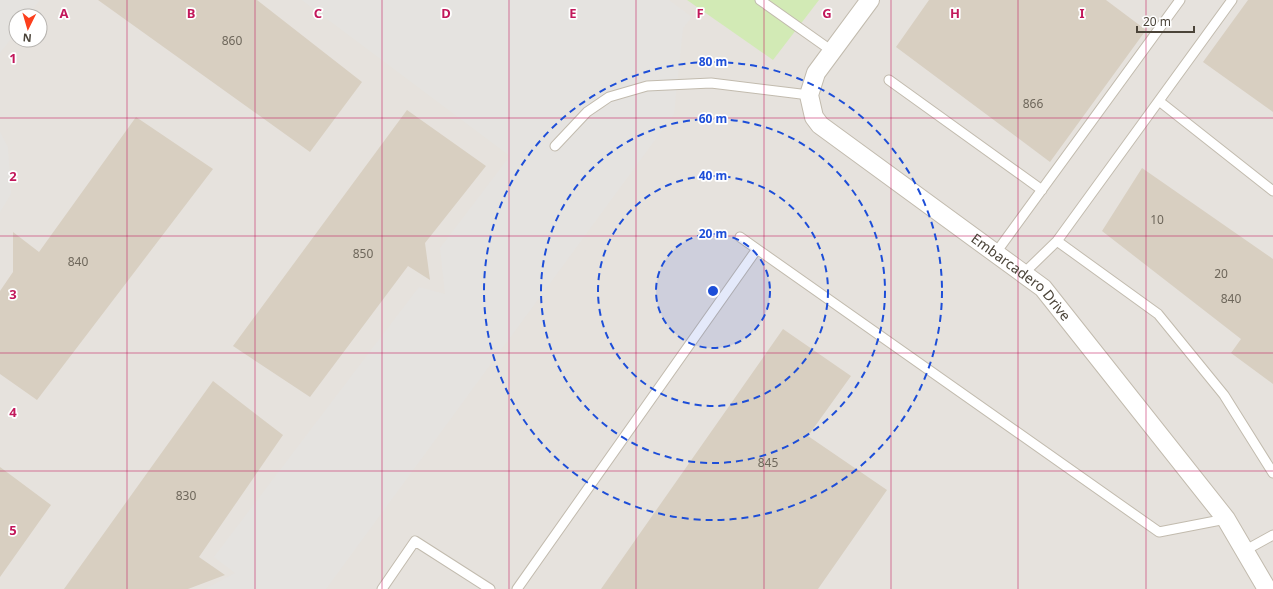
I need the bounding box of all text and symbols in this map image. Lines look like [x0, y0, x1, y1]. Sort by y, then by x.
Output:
text: A [60, 4, 69, 22]
text: B [187, 4, 195, 22]
text: C [314, 4, 322, 22]
text: D [441, 4, 451, 22]
text: E [569, 4, 577, 22]
text: F [696, 4, 704, 22]
text: G [822, 4, 832, 22]
text: H [950, 4, 960, 22]
text: I [1079, 4, 1085, 22]
north arrow [8, 8, 48, 48]
scale bar [1137, 8, 1194, 34]
text: 20 m [1143, 13, 1171, 30]
text: N [22, 31, 32, 46]
house number: 860 [222, 32, 242, 49]
text: 1 [9, 49, 17, 67]
text: 80 m [699, 53, 727, 70]
house number: 866 [1023, 95, 1043, 112]
text: 60 m [699, 110, 727, 127]
text: 2 [9, 167, 17, 185]
text: 40 m [699, 167, 727, 184]
house number: 10 [1150, 211, 1164, 228]
text: 20 m [699, 225, 727, 242]
street label: Embarcadero Drive [968, 229, 1075, 325]
house number: 850 [353, 245, 373, 262]
house number: 840 [68, 253, 88, 270]
house number: 20 [1214, 265, 1228, 282]
centre of rings [706, 284, 720, 298]
text: 3 [9, 285, 17, 303]
house number: 840 [1221, 290, 1241, 307]
text: 4 [9, 403, 17, 421]
house number: 845 [758, 454, 778, 471]
house number: 830 [176, 487, 196, 504]
text: 5 [9, 521, 17, 539]

